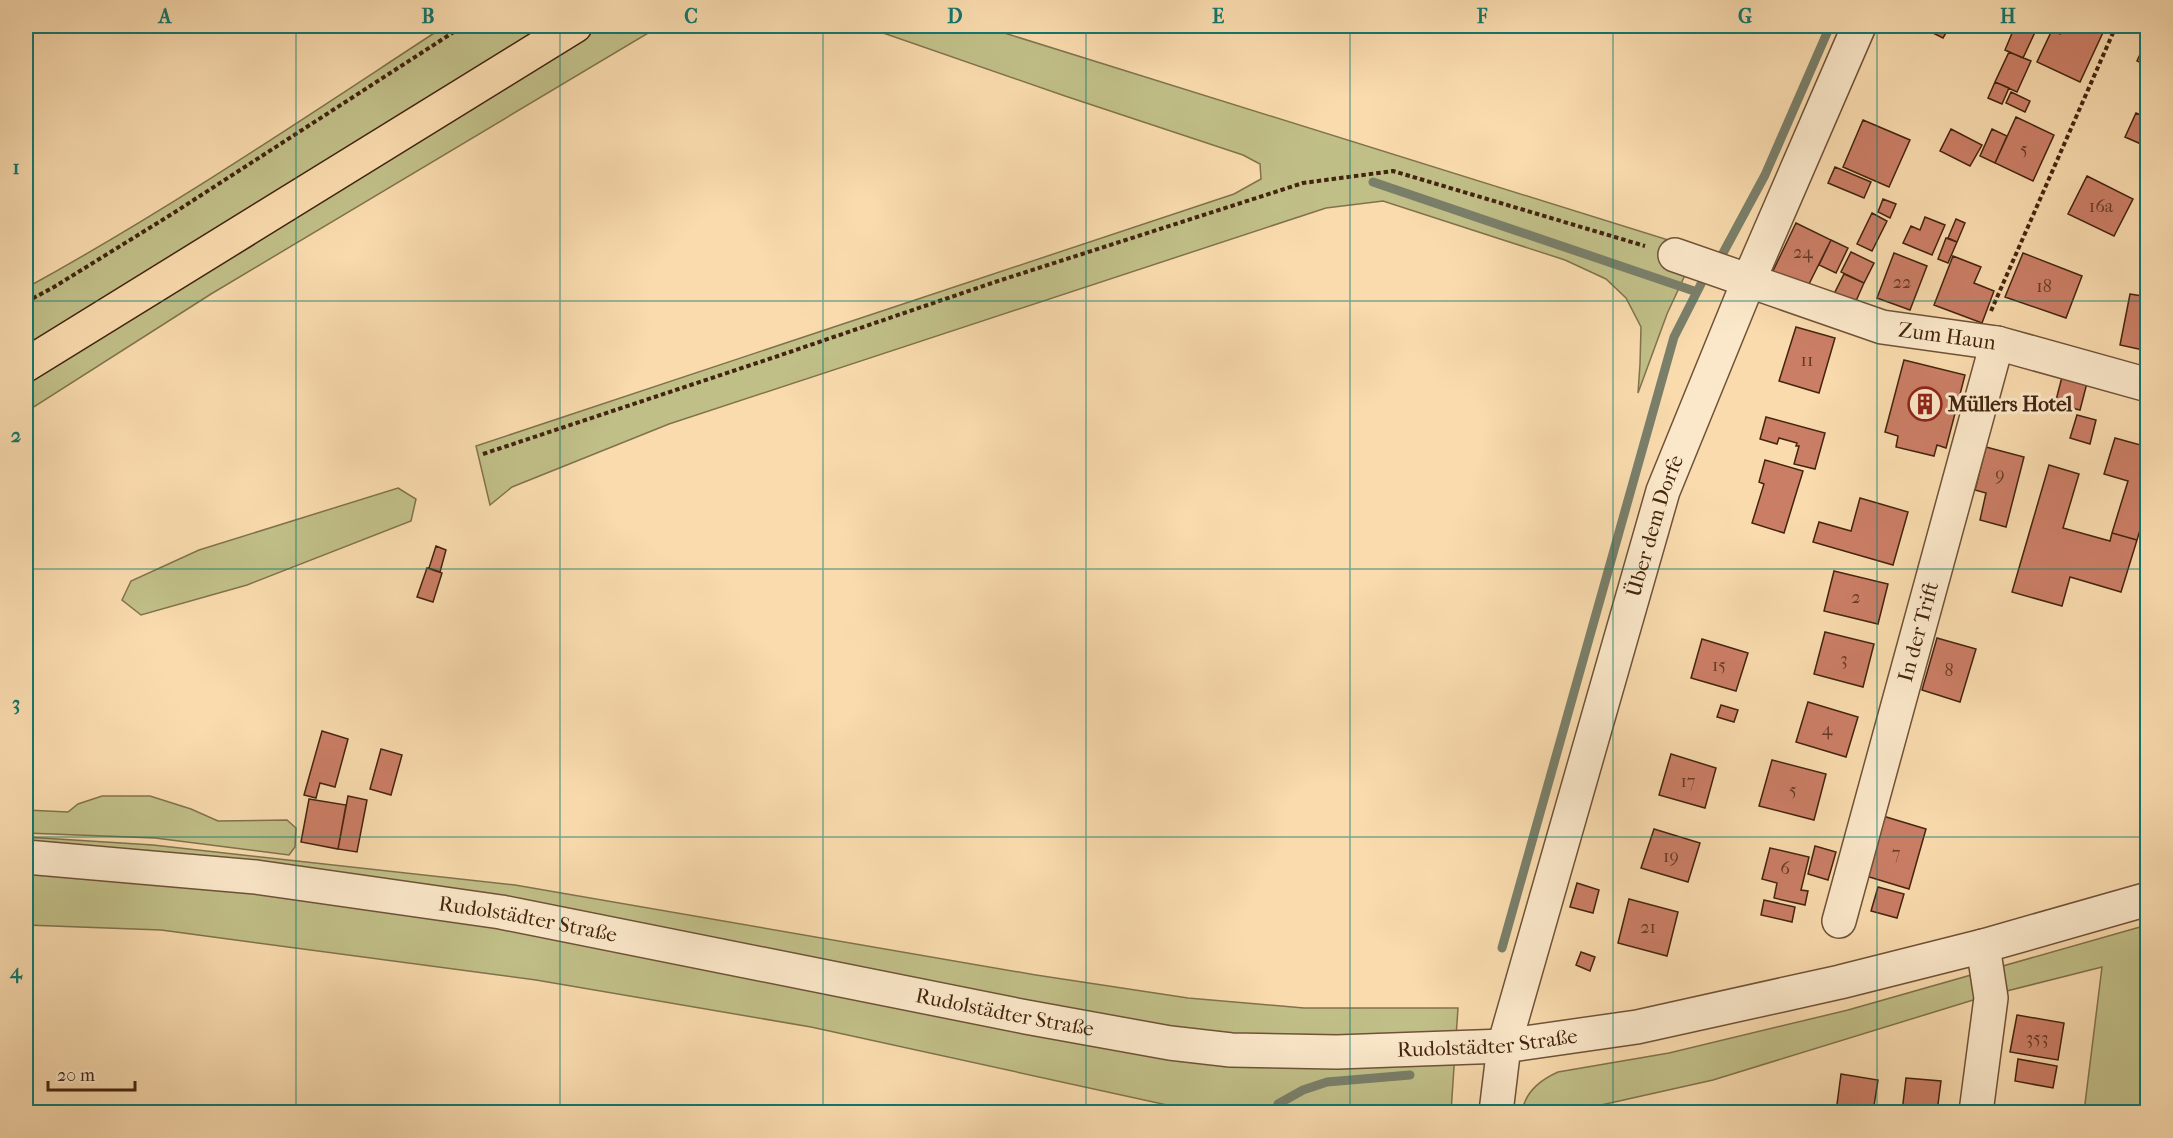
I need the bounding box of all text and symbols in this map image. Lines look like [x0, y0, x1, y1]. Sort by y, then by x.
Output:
text: A [157, 5, 173, 28]
text: B [421, 5, 435, 28]
text: C [684, 5, 698, 28]
text: D [947, 5, 963, 28]
text: E [1212, 5, 1224, 28]
text: F [1476, 5, 1488, 28]
text: G [1738, 5, 1752, 28]
text: H [2000, 5, 2016, 28]
house number: 5 [2020, 139, 2028, 160]
text: 1 [12, 156, 20, 179]
house number: 16a [2089, 196, 2114, 217]
house number: 24 [1793, 242, 1813, 263]
house number: 22 [1893, 272, 1911, 293]
house number: 18 [2036, 276, 2052, 297]
street label: Zum Haun [1897, 317, 1998, 355]
house number: 11 [1801, 350, 1813, 371]
building icon: Müllers Hotel [1907, 386, 1943, 422]
place label: Müllers Hotel [1947, 392, 2073, 416]
text: 2 [11, 424, 21, 447]
street label: Über dem Dorfe [1621, 451, 1688, 600]
house number: 9 [1995, 464, 2005, 485]
street label: In der Trift [1893, 579, 1943, 684]
house number: 2 [1851, 587, 1861, 608]
house number: 3 [1840, 649, 1848, 670]
house number: 15 [1712, 655, 1726, 676]
house number: 8 [1944, 660, 1954, 681]
text: 3 [12, 692, 20, 715]
house number: 4 [1822, 719, 1833, 740]
house number: 17 [1680, 771, 1696, 792]
house number: 5 [1789, 780, 1797, 801]
house number: 7 [1892, 843, 1901, 864]
house number: 19 [1663, 846, 1679, 867]
house number: 6 [1780, 858, 1790, 879]
street label: Rudolstädter Straße [437, 891, 619, 947]
house number: 21 [1640, 917, 1656, 938]
text: 4 [9, 960, 23, 984]
street label: Rudolstädter Straße [913, 983, 1096, 1041]
street label: Rudolstädter Straße [1396, 1024, 1579, 1062]
house number: 353 [2026, 1028, 2048, 1049]
scale bar [48, 1054, 135, 1092]
text: 20 m [57, 1065, 95, 1086]

